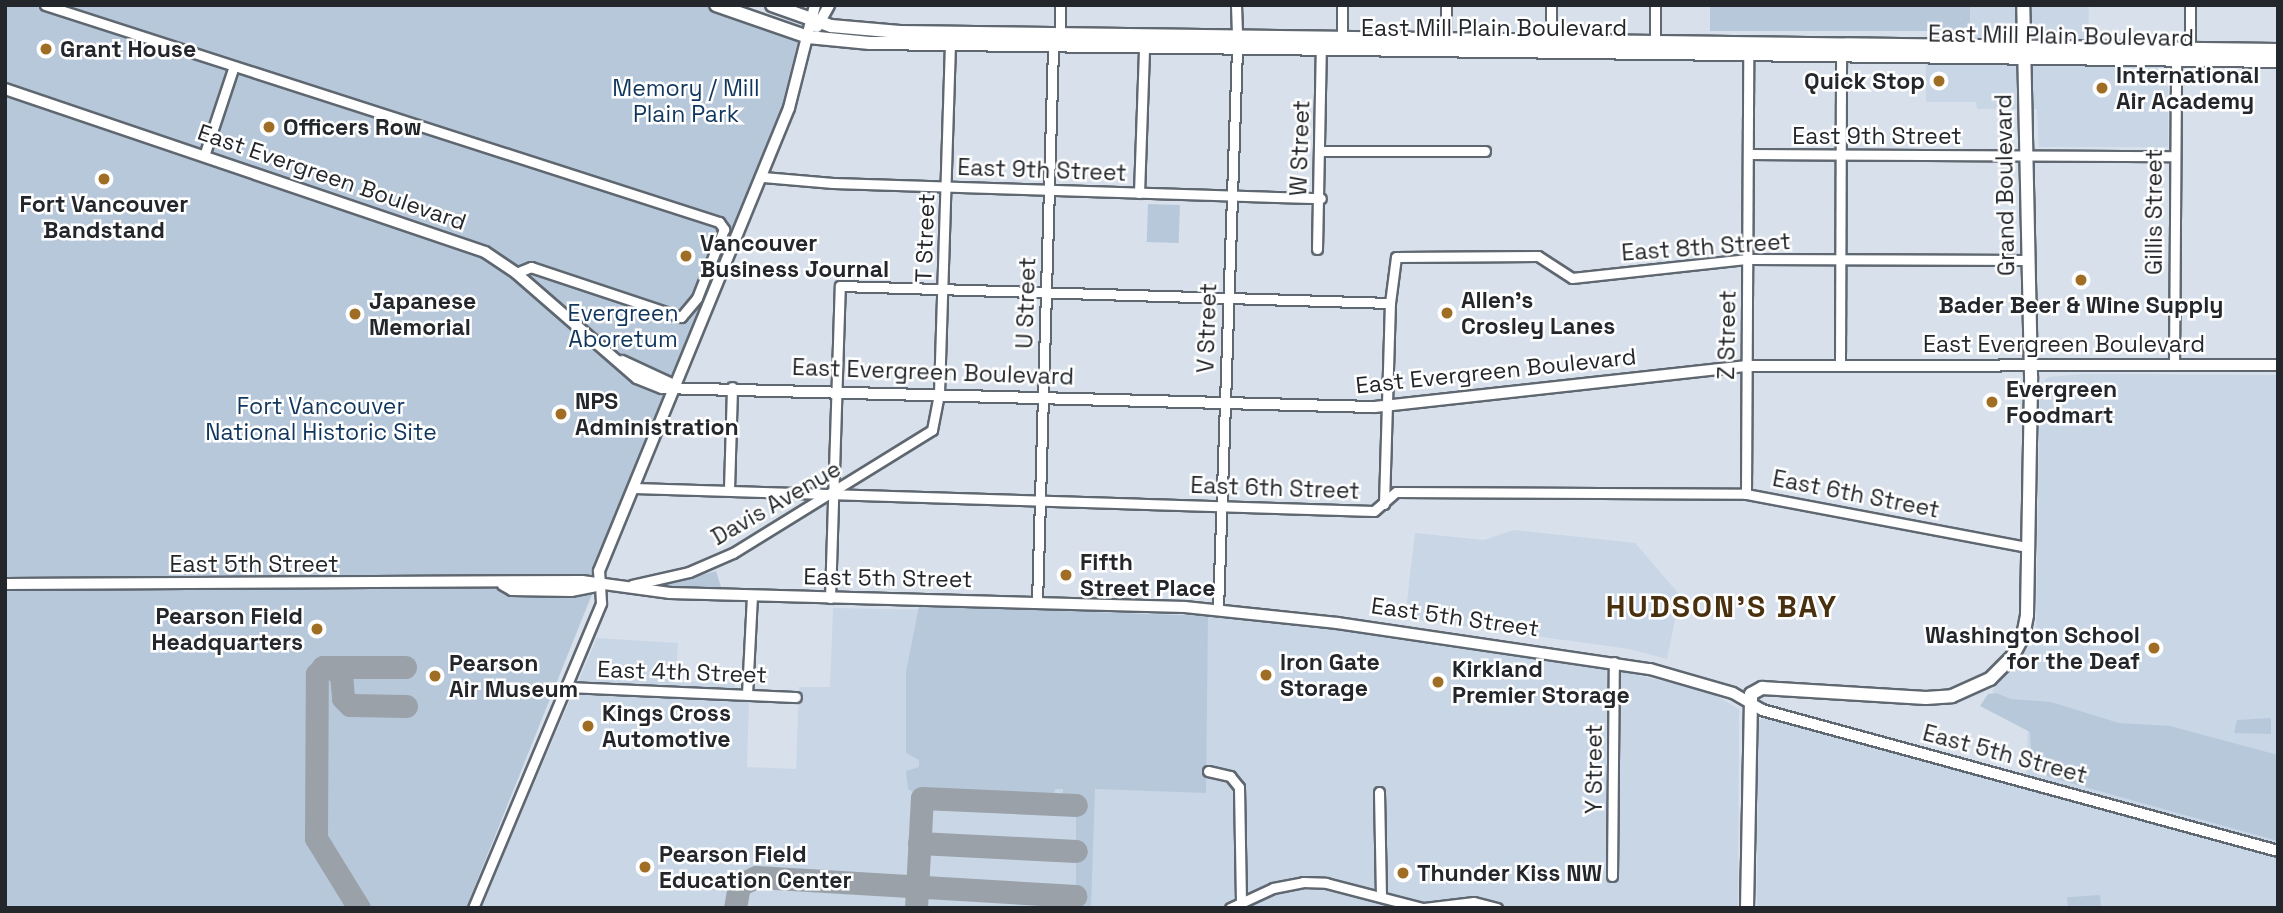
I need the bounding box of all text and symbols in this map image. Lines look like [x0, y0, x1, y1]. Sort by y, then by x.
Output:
street label: East Mill Plain Boulevard [1361, 14, 1627, 42]
street label: East Mill Plain Boulevard [1928, 20, 2194, 52]
place label: Grant House [60, 35, 196, 63]
marker: Grant House [38, 41, 54, 57]
place label: International Air Academy [2116, 61, 2259, 115]
place label: Quick Stop [1804, 67, 1925, 95]
marker: Quick Stop [1931, 73, 1947, 89]
park label: Memory / Mill Plain Park [612, 74, 760, 128]
marker: International Air Academy [2094, 80, 2110, 96]
street label: Grand Boulevard [1990, 94, 2020, 276]
street label: W Street [1285, 99, 1315, 197]
place label: Officers Row [283, 113, 422, 141]
street label: East Evergreen Boulevard [194, 118, 470, 236]
marker: Officers Row [261, 119, 277, 135]
street label: East 9th Street [1792, 122, 1962, 150]
street label: Gillis Street [2140, 149, 2168, 275]
street label: East 9th Street [957, 153, 1127, 187]
marker: Fort Vancouver Bandstand [96, 171, 112, 187]
place label: Fort Vancouver Bandstand [19, 190, 189, 244]
street label: T Street [910, 193, 940, 283]
street label: East 8th Street [1620, 227, 1792, 267]
place label: Vancouver Business Journal [700, 229, 889, 283]
marker: Vancouver Business Journal [678, 248, 694, 264]
street label: U Street [1011, 257, 1041, 349]
marker: Bader Beer & Wine Supply [2073, 272, 2089, 288]
street label: V Street [1192, 282, 1222, 374]
place label: Allen's Crosley Lanes [1461, 286, 1615, 340]
place label: Japanese Memorial [369, 287, 476, 341]
street label: Z Street [1712, 290, 1742, 380]
place label: Bader Beer & Wine Supply [1938, 291, 2224, 319]
park label: Evergreen Aboretum [567, 299, 679, 353]
marker: Allen's Crosley Lanes [1439, 305, 1455, 321]
marker: Japanese Memorial [347, 306, 363, 322]
street label: East Evergreen Boulevard [1923, 330, 2205, 358]
street label: East Evergreen Boulevard [1354, 343, 1638, 399]
street label: East Evergreen Boulevard [792, 353, 1074, 391]
place label: Evergreen Foodmart [2006, 375, 2117, 429]
place label: NPS Administration [575, 387, 739, 441]
park label: Fort Vancouver National Historic Site [205, 392, 437, 446]
marker: Evergreen Foodmart [1984, 394, 2000, 410]
marker: NPS Administration [553, 406, 569, 422]
street label: Davis Avenue [706, 455, 846, 551]
street label: East 6th Street [1770, 464, 1942, 524]
street label: East 6th Street [1190, 471, 1360, 505]
place label: Fifth Street Place [1080, 548, 1215, 602]
street label: East 5th Street [169, 550, 339, 578]
street label: East 5th Street [803, 563, 973, 593]
marker: Fifth Street Place [1058, 567, 1074, 583]
district label: HUDSON'S BAY [1607, 589, 1837, 625]
street label: East 5th Street [1369, 592, 1541, 642]
place label: Pearson Field Headquarters [151, 602, 303, 656]
marker: Pearson Field Headquarters [309, 621, 325, 637]
place label: Washington School for the Deaf [1925, 621, 2140, 675]
marker: Washington School for the Deaf [2146, 640, 2162, 656]
place label: Iron Gate Storage [1280, 648, 1380, 702]
place label: Pearson Air Museum [449, 649, 578, 703]
street label: East 4th Street [597, 655, 767, 689]
place label: Kirkland Premier Storage [1452, 655, 1630, 709]
marker: Iron Gate Storage [1258, 667, 1274, 683]
marker: Pearson Air Museum [427, 668, 443, 684]
marker: Kirkland Premier Storage [1430, 674, 1446, 690]
place label: Kings Cross Automotive [602, 699, 731, 753]
marker: Kings Cross Automotive [580, 718, 596, 734]
street label: East 5th Street [1920, 719, 2090, 789]
street label: Y Street [1580, 724, 1608, 814]
place label: Pearson Field Education Center [659, 840, 852, 894]
marker: Pearson Field Education Center [637, 859, 653, 875]
place label: Thunder Kiss NW [1417, 859, 1602, 887]
marker: Thunder Kiss NW [1395, 865, 1411, 881]

